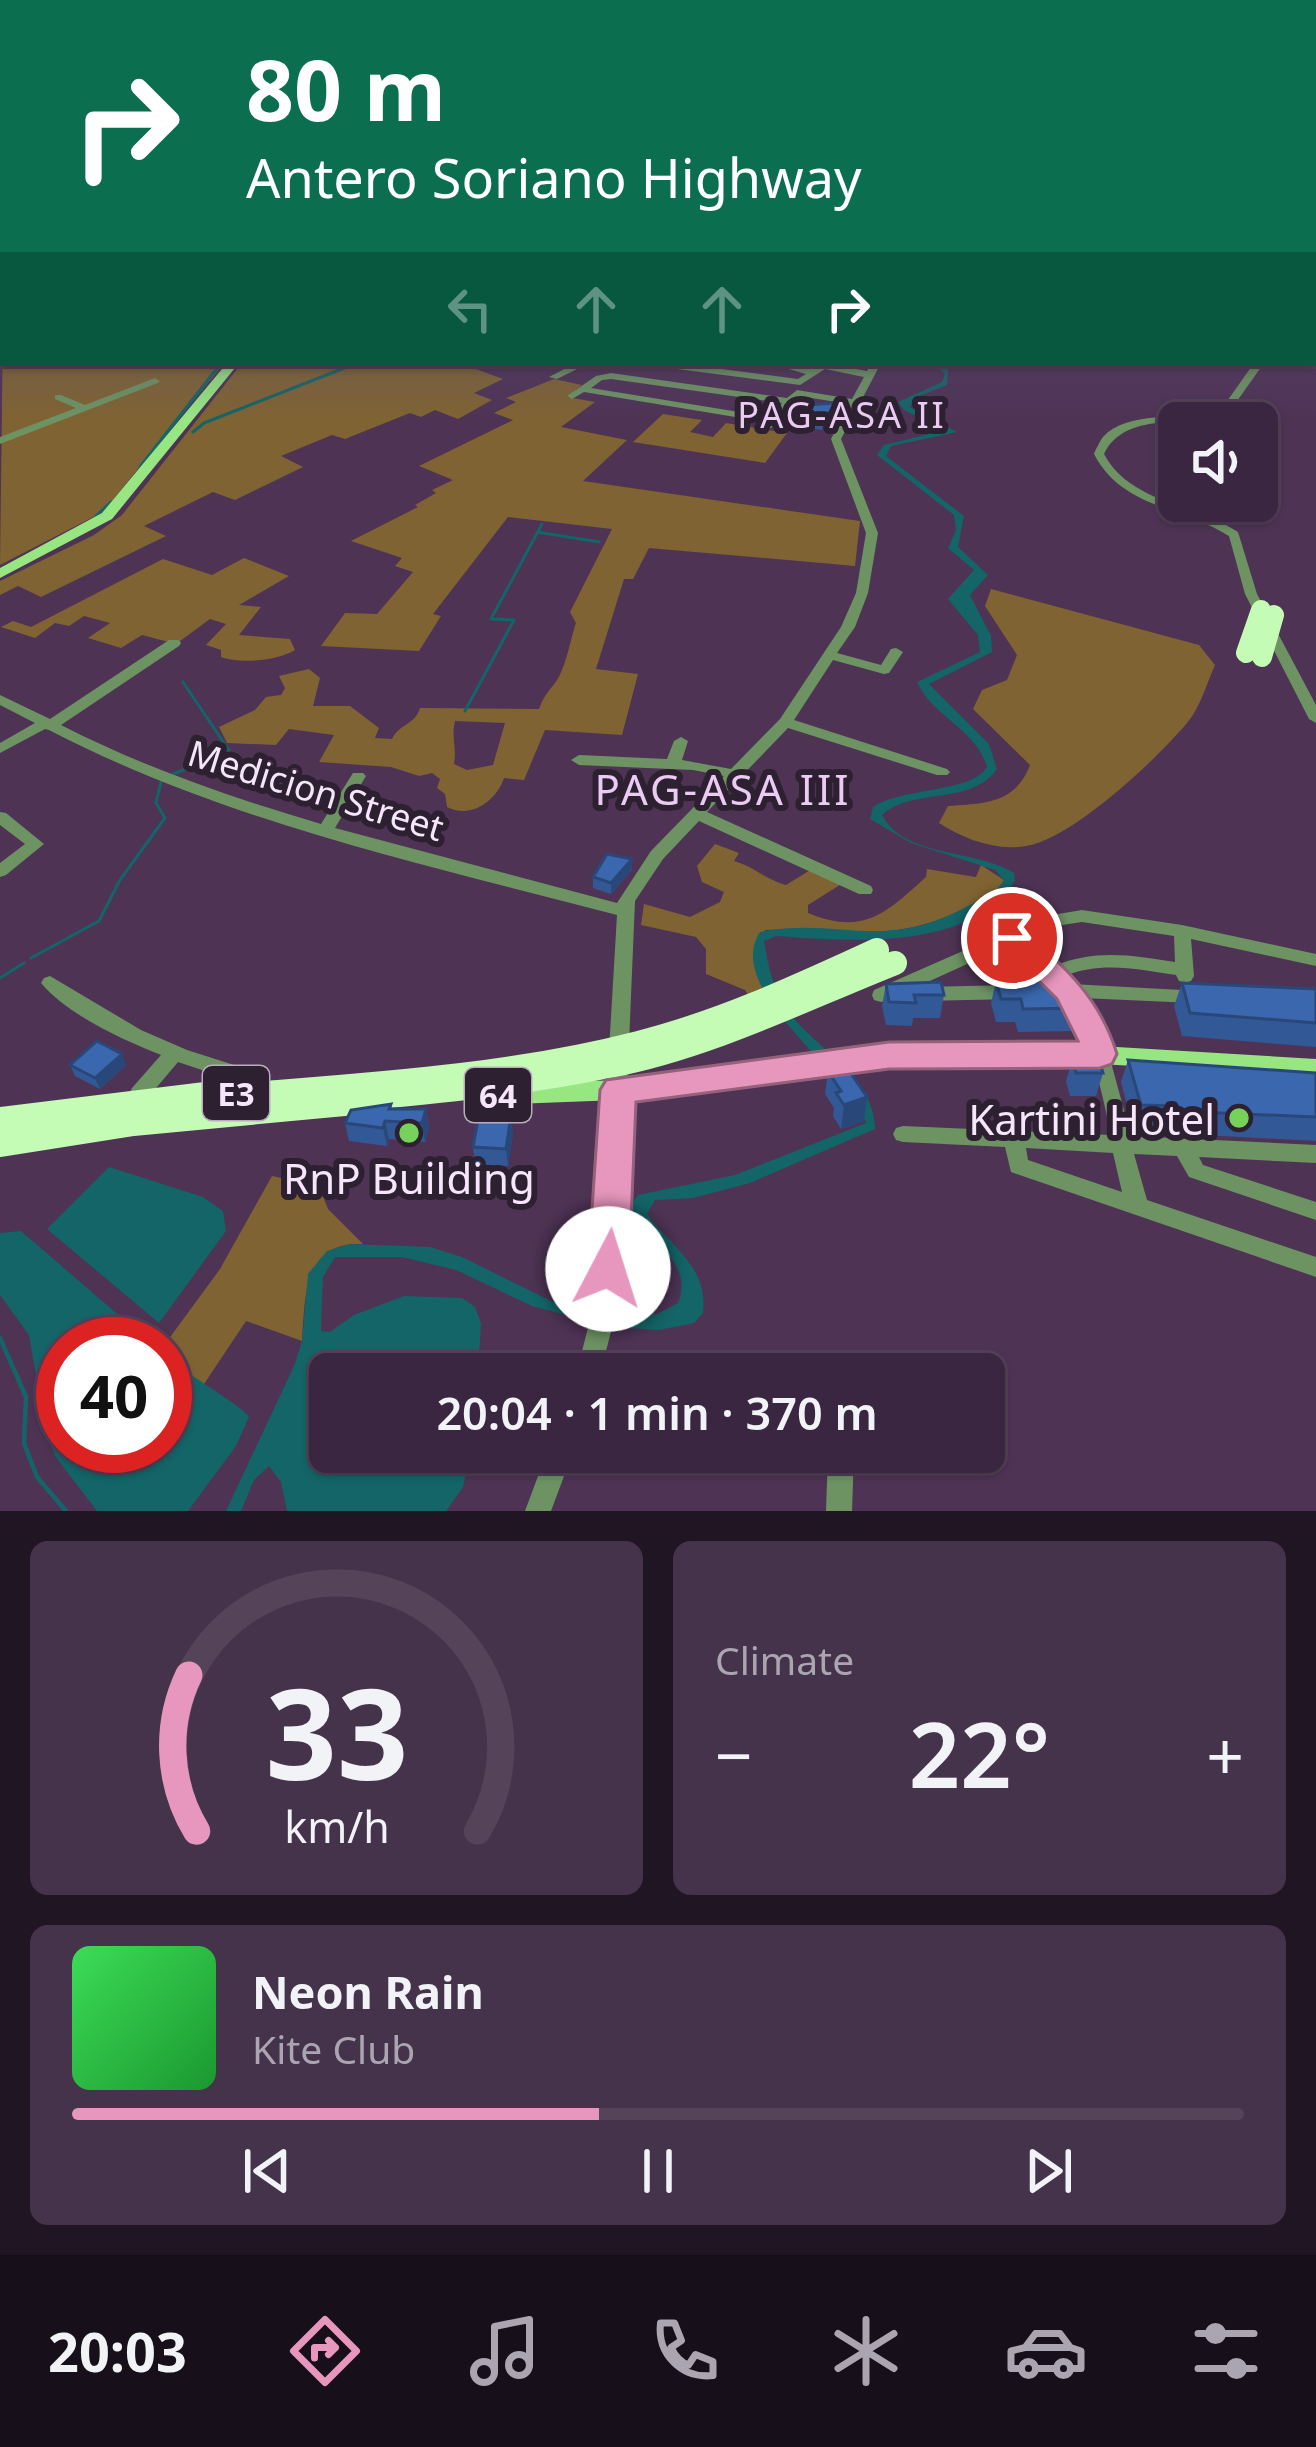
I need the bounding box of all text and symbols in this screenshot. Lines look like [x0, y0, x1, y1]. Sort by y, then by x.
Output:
text: 80 m [246, 31, 446, 146]
icon: right [48, 48, 204, 204]
text: Antero Soriano Highway [246, 140, 862, 214]
icon: left [437, 276, 503, 342]
icon: ahead [563, 276, 629, 342]
icon: ahead [689, 276, 755, 342]
icon: right [815, 276, 881, 342]
district label: PAG-ASA II [737, 390, 947, 439]
map controls [1158, 402, 1278, 522]
button: sound [1158, 402, 1278, 522]
street label: Medicion Street [182, 728, 450, 852]
district label: PAG-ASA III [595, 760, 851, 817]
pin [961, 887, 1063, 989]
icon: arrive [979, 905, 1045, 971]
road number: E3 [203, 1066, 269, 1120]
road number: 64 [465, 1068, 531, 1122]
place label: Kartini Hotel [968, 1090, 1215, 1147]
marker: Kartini Hotel [1226, 1105, 1252, 1131]
marker: RnP Building [396, 1120, 422, 1146]
place label: RnP Building [283, 1149, 535, 1206]
position arrow [545, 1206, 671, 1332]
speed limit sign: 40 [36, 1317, 192, 1473]
text: 20:04 · 1 min · 370 m [436, 1382, 878, 1443]
text: Climate [715, 1633, 854, 1686]
text: 33 [265, 1647, 408, 1817]
text: 22° [909, 1692, 1050, 1814]
text: − [715, 1709, 753, 1799]
text: + [1206, 1709, 1244, 1799]
text: km/h [284, 1797, 389, 1856]
text: Neon Rain [252, 1961, 484, 2022]
text: Kite Club [252, 2022, 415, 2075]
icon: previous [234, 2138, 300, 2204]
icon: pause [625, 2138, 691, 2204]
icon: next [1016, 2138, 1082, 2204]
icon: directions [283, 2309, 367, 2393]
icon: music [463, 2309, 547, 2393]
icon: phone [643, 2309, 727, 2393]
icon: climate [824, 2309, 908, 2393]
icon: car [1004, 2309, 1088, 2393]
icon: filters [1184, 2309, 1268, 2393]
text: 20:03 [48, 2314, 187, 2388]

